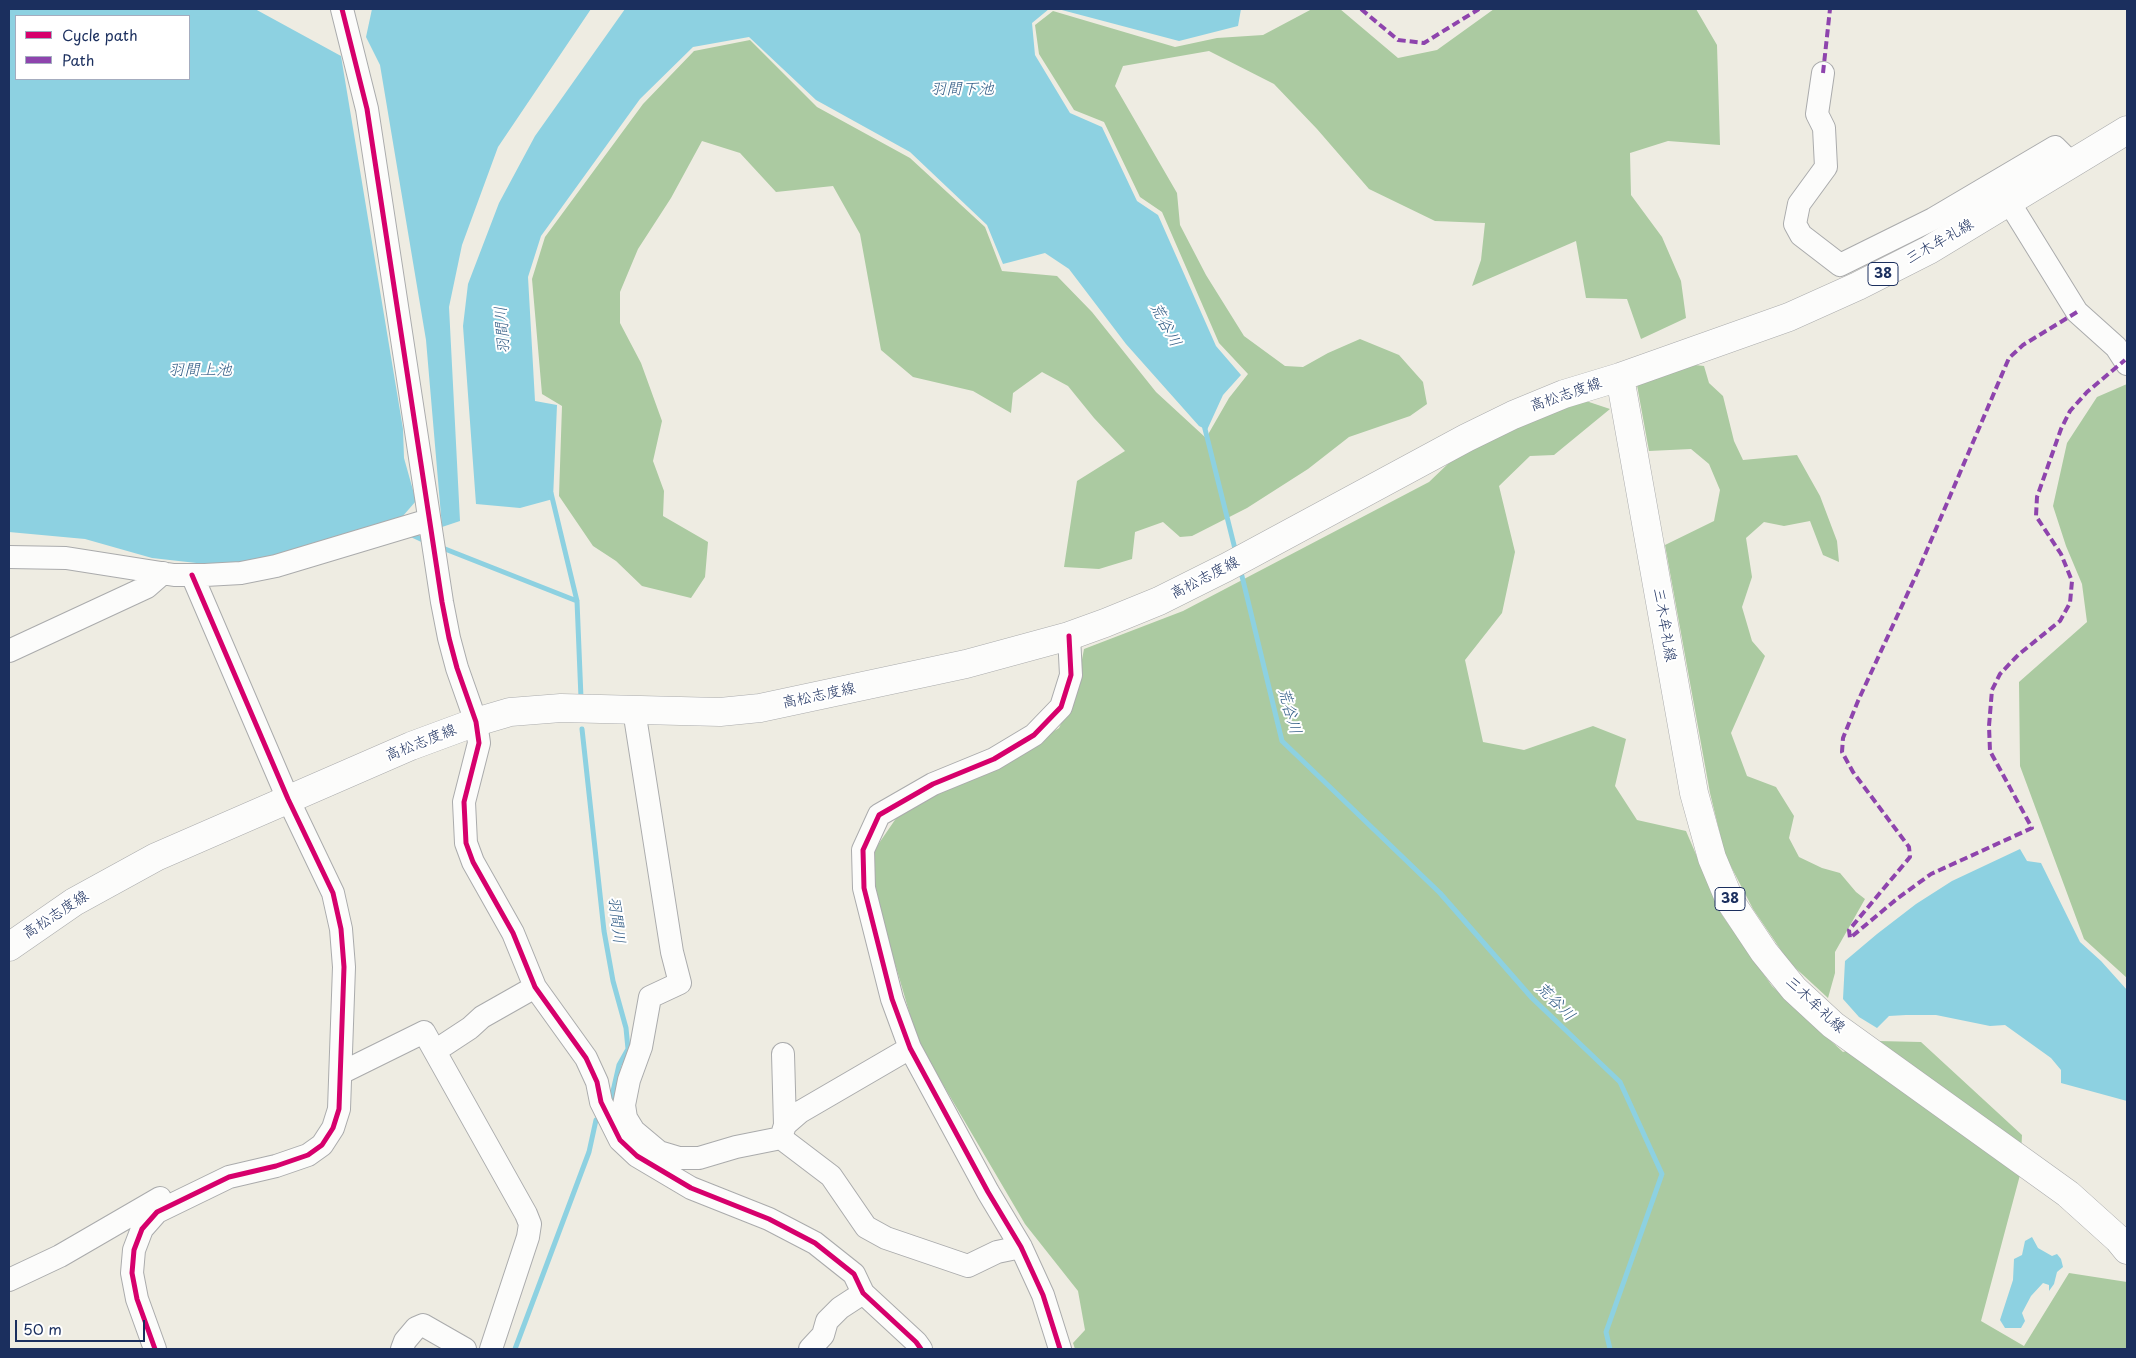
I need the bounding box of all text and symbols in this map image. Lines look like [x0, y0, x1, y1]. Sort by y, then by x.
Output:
legend [15, 15, 190, 80]
text: Cycle path [62, 23, 138, 46]
text: Path [62, 48, 94, 71]
water label: 羽間下池 [930, 80, 994, 100]
street label: 三木牟礼線 [1903, 215, 1977, 269]
road number: 38 [1868, 262, 1898, 286]
water label: 荒谷川 [1145, 299, 1185, 351]
water label: 羽間川 [492, 305, 514, 355]
water label: 羽間上池 [168, 361, 232, 381]
street label: 高松志度線 [1528, 374, 1604, 416]
street label: 高松志度線 [1168, 553, 1242, 603]
street label: 三木牟礼線 [1649, 587, 1679, 663]
street label: 高松志度線 [780, 679, 858, 713]
water label: 荒谷川 [1273, 685, 1305, 737]
street label: 高松志度線 [383, 721, 459, 765]
street label: 高松志度線 [20, 887, 92, 943]
road number: 38 [1715, 888, 1745, 911]
water label: 羽間川 [604, 895, 628, 945]
street label: 三木牟礼線 [1781, 973, 1849, 1037]
water label: 荒谷川 [1531, 978, 1579, 1026]
scale bar [18, 1310, 148, 1342]
text: 50 m [23, 1317, 62, 1340]

